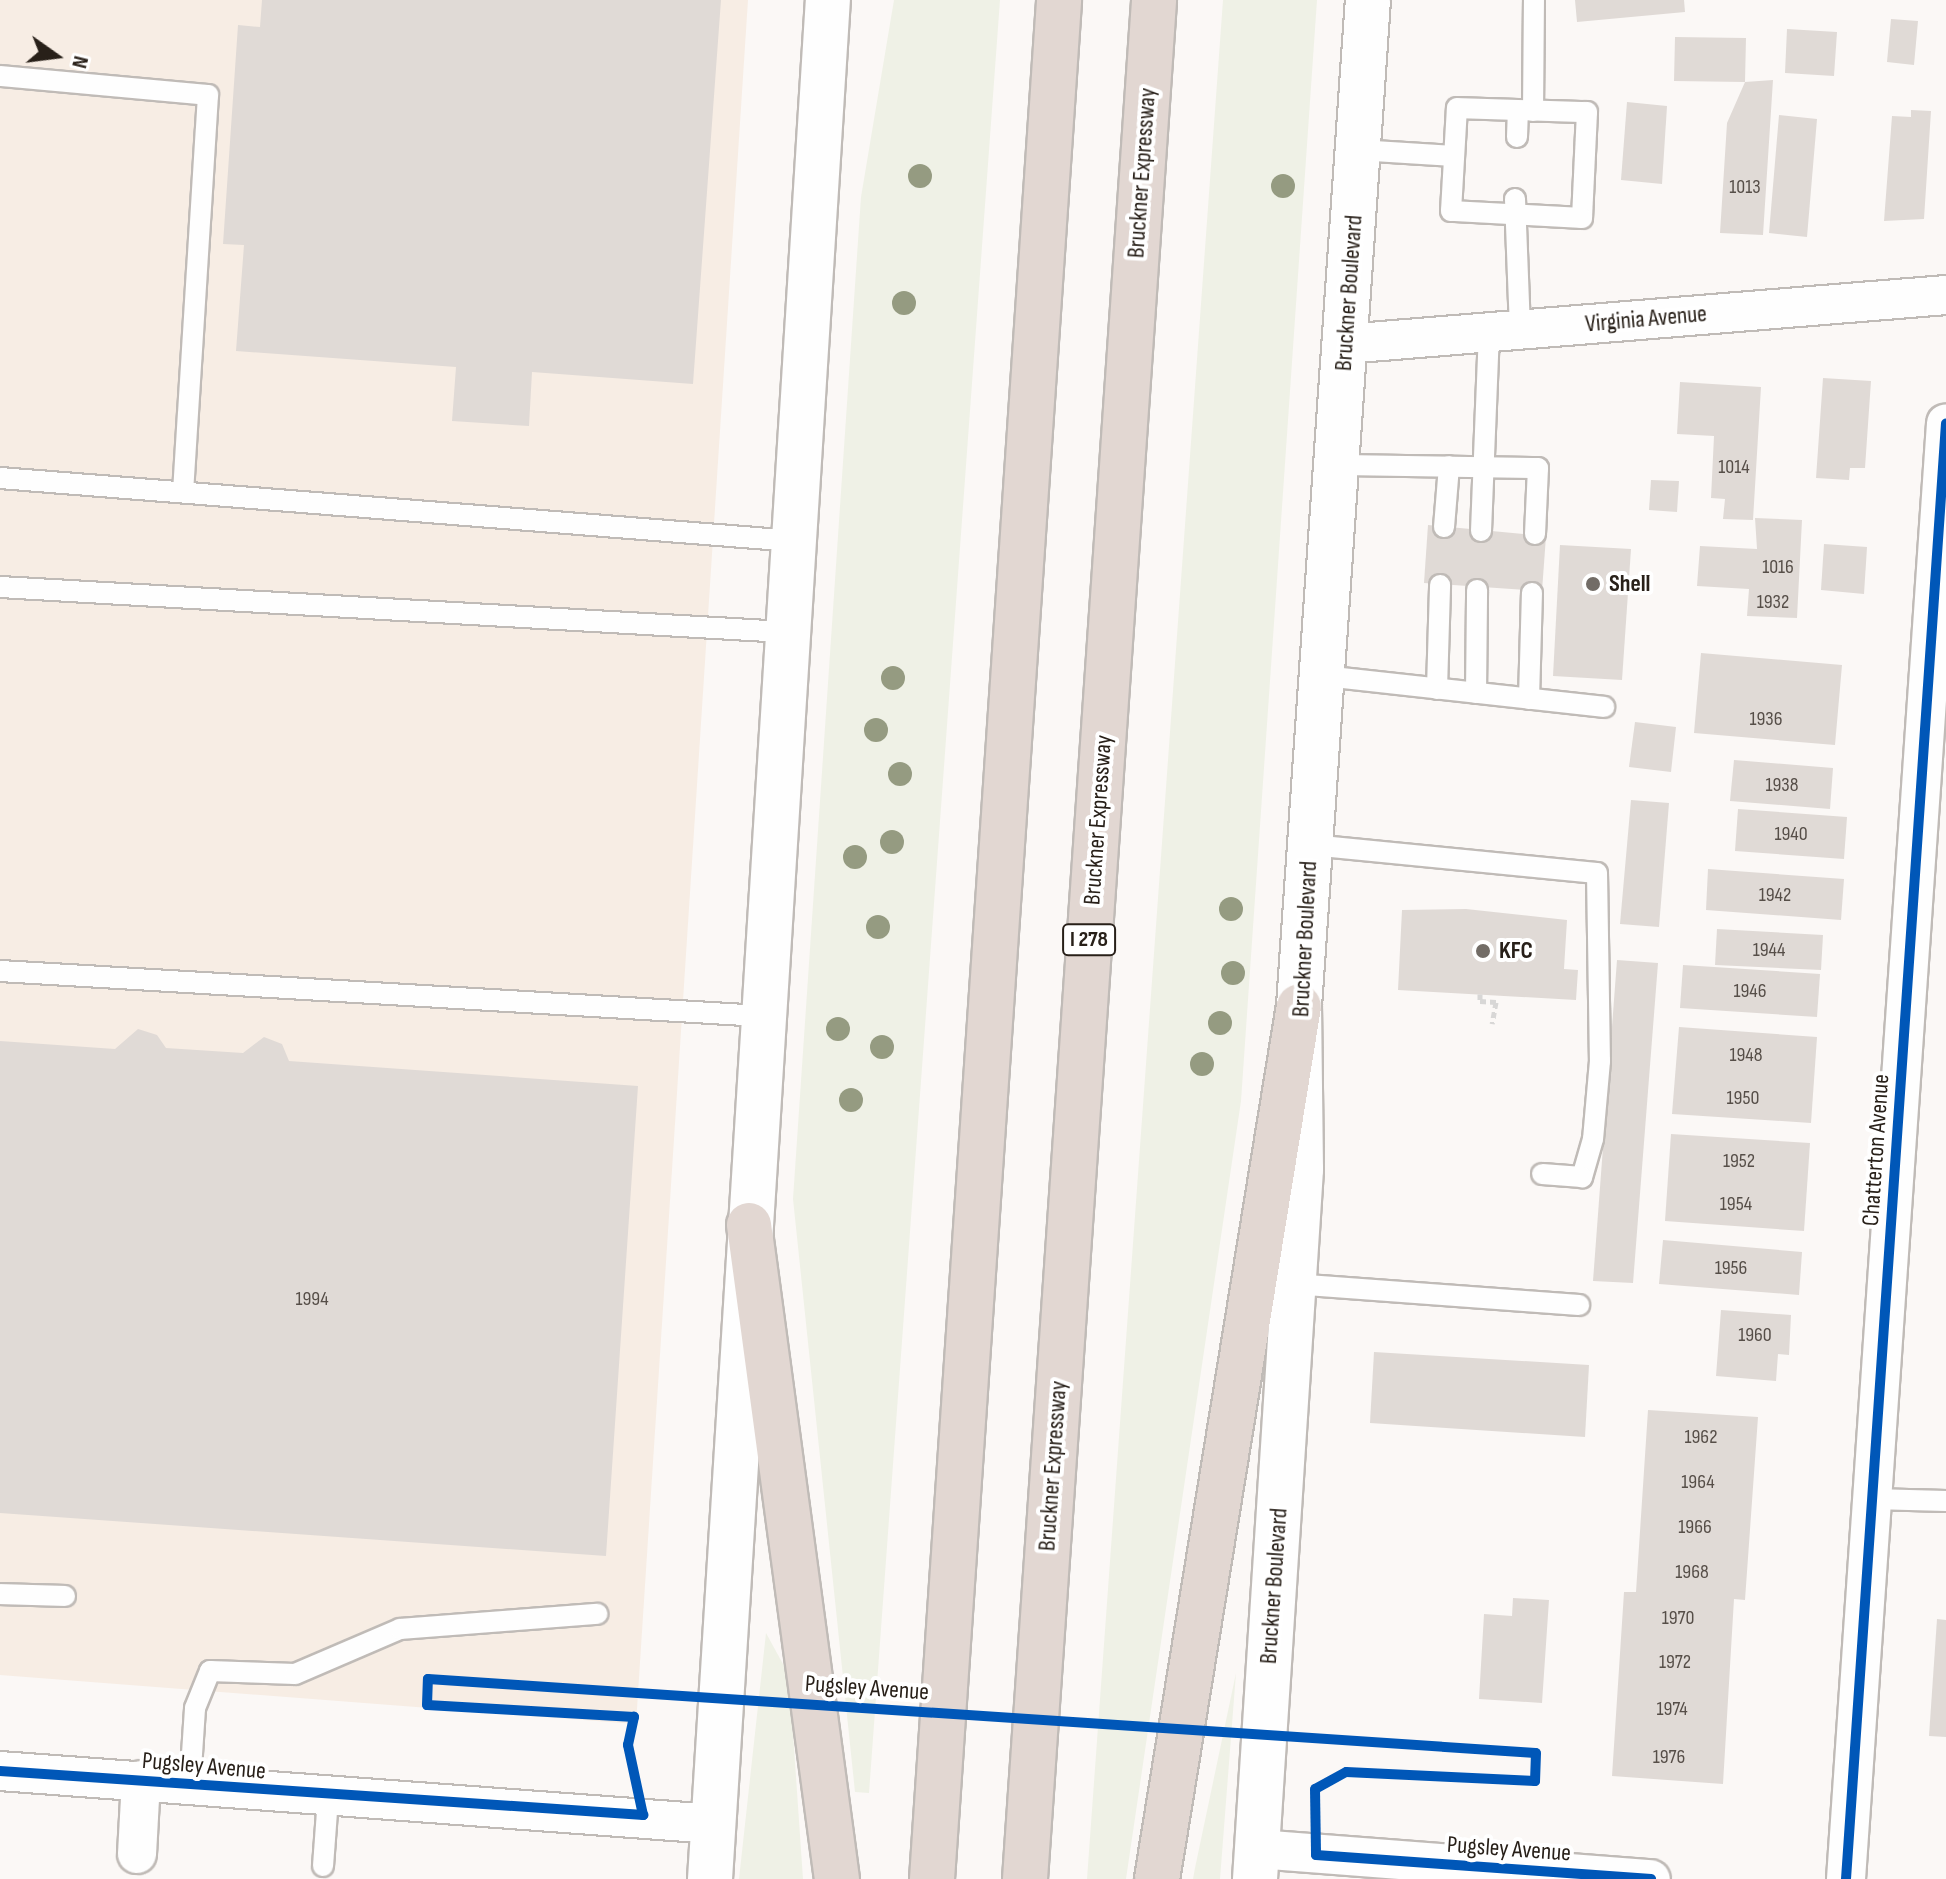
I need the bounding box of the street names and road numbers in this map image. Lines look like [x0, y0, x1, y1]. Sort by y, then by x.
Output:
street label: Bruckner Expressway [1122, 87, 1162, 259]
street label: Bruckner Boulevard [1329, 214, 1369, 372]
street label: Virginia Avenue [1584, 299, 1708, 339]
street label: Bruckner Expressway [1078, 734, 1118, 906]
street label: Bruckner Boulevard [1287, 860, 1323, 1018]
road number: I 278 [1061, 922, 1117, 958]
street label: Chatterton Avenue [1856, 1073, 1896, 1227]
street label: Bruckner Expressway [1033, 1380, 1073, 1552]
street label: Bruckner Boulevard [1254, 1507, 1294, 1665]
street label: Pugsley Avenue [804, 1669, 930, 1707]
street label: Pugsley Avenue [141, 1746, 267, 1786]
street label: Pugsley Avenue [1446, 1830, 1572, 1868]

